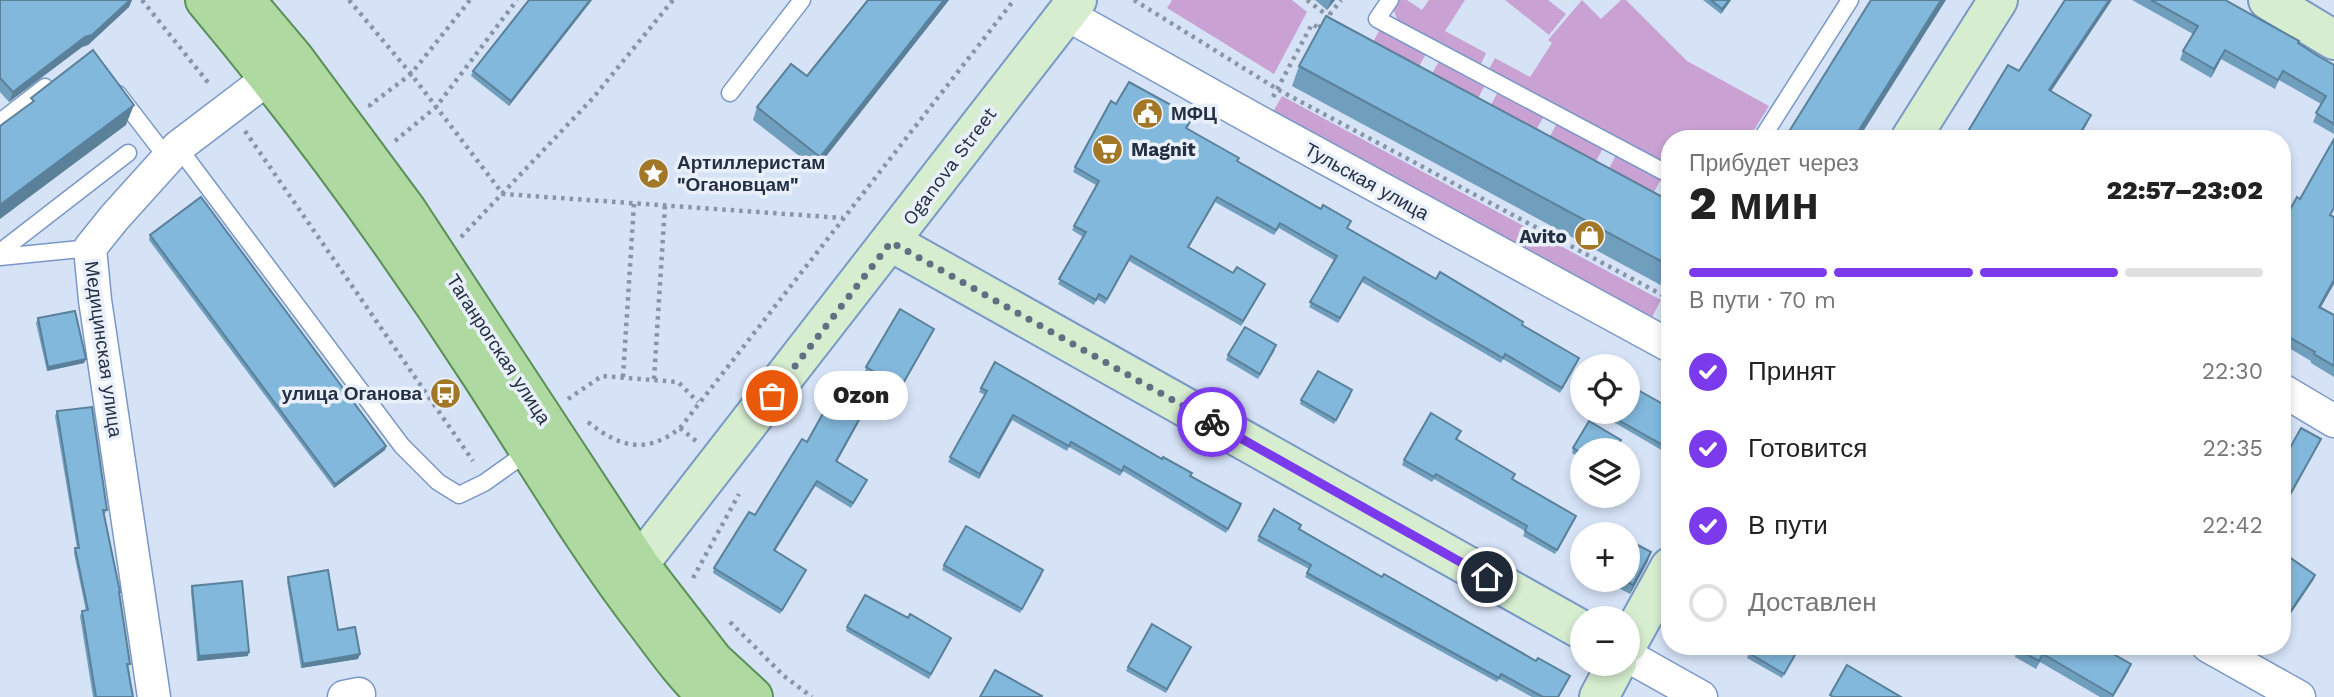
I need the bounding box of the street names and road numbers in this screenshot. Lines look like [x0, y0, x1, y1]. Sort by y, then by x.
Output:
street label: Oganova Street [898, 103, 1001, 230]
street label: Тульская улица [1301, 138, 1433, 225]
street label: Медицинская улица [80, 259, 127, 439]
street label: Таганрогская улица [441, 270, 556, 429]

